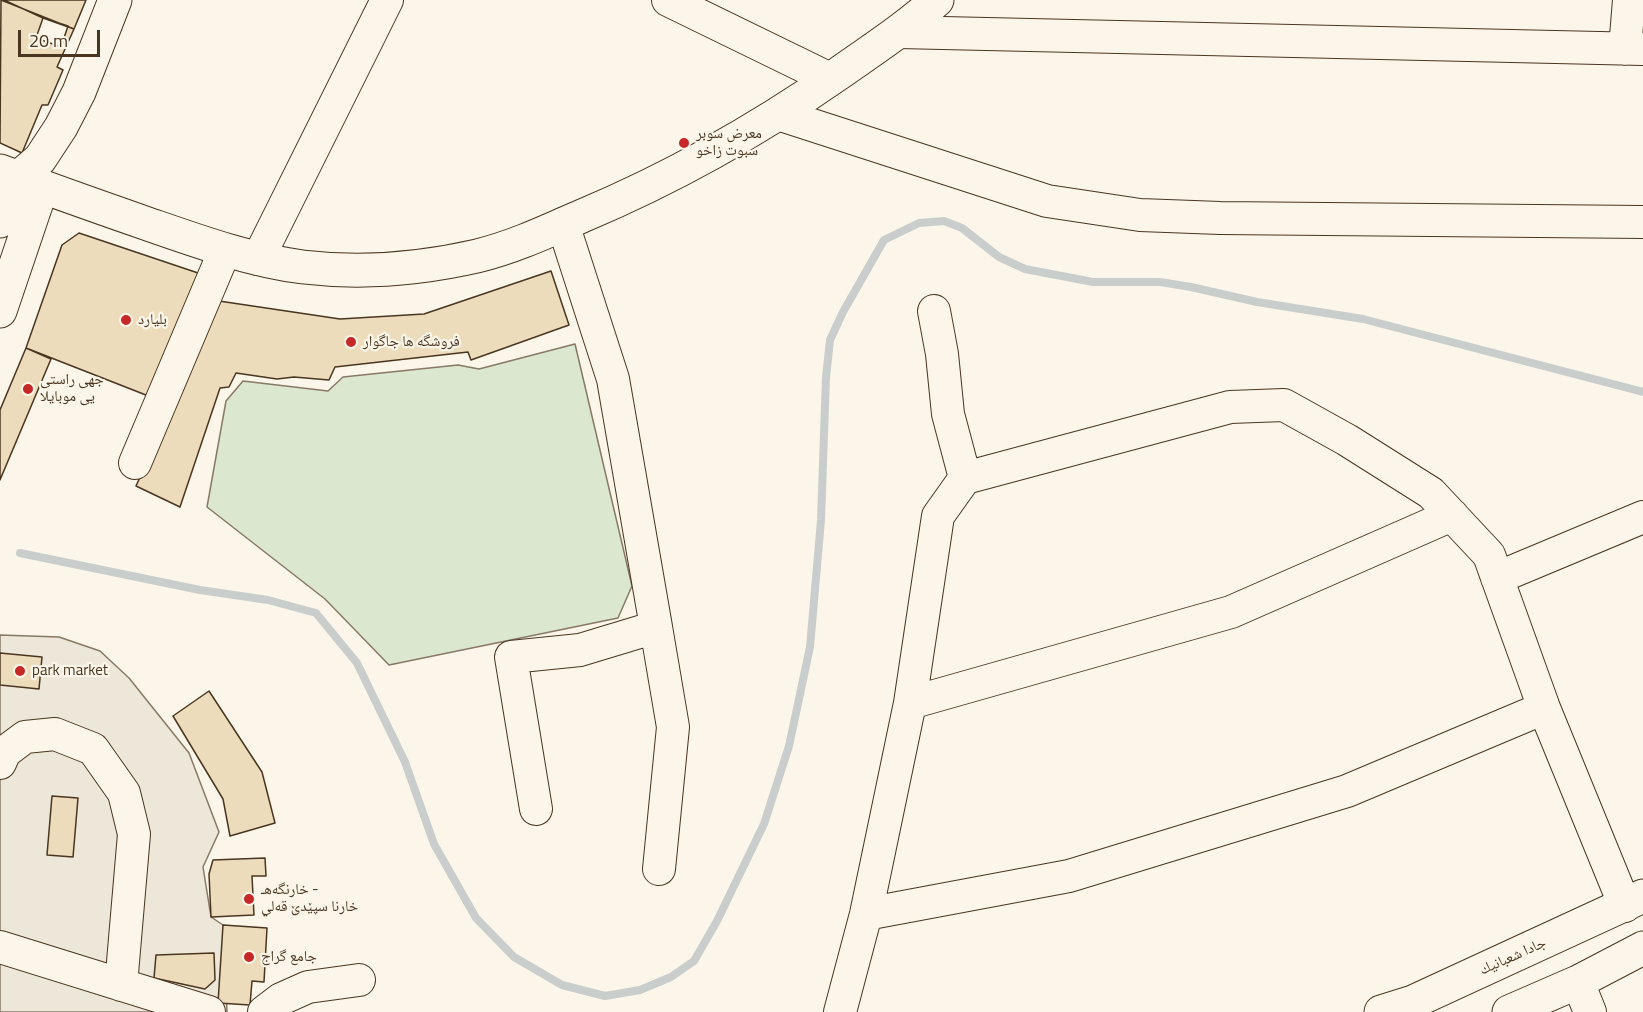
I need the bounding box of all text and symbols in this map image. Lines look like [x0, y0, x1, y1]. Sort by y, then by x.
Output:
scale bar [21, 18, 104, 56]
text: 20 m [29, 27, 68, 54]
place label: معرض سوبر سبوت زاخو [696, 125, 762, 160]
marker: معرض سوبر سبوت زاخو [677, 136, 691, 150]
place label: بليارد [138, 311, 167, 329]
marker: بليارد [119, 313, 133, 327]
place label: فروشگه ها جاگوار [363, 333, 460, 351]
marker: فروشگه ها جاگوار [344, 335, 358, 349]
place label: جهى راستى يى موبايلا [40, 371, 104, 406]
marker: جهى راستى يى موبايلا [21, 382, 35, 396]
place label: park market [32, 662, 108, 680]
marker: park market [13, 664, 27, 678]
place label: خارنگه‌هـ - خارنا سپێدێ قه‌لي [261, 881, 358, 916]
marker: خارنگه‌هـ - خارنا سپێدێ قه‌لي [242, 892, 256, 906]
street label: جادا شعبانيك [1477, 934, 1549, 980]
place label: جامع گراج [261, 948, 317, 966]
marker: جامع گراج [242, 950, 256, 964]

